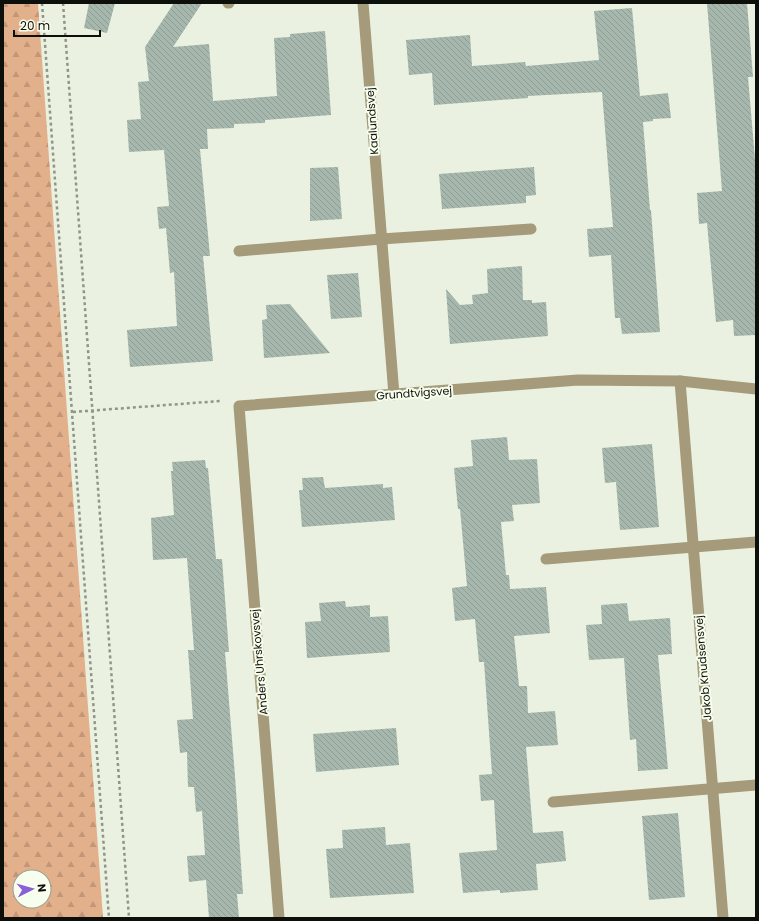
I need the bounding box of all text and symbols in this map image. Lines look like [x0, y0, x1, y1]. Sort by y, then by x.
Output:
scale bar [14, 12, 100, 38]
text: 20 m [20, 17, 50, 34]
street label: Kaalundsvej [362, 87, 382, 155]
street label: Grundtvigsvej [376, 382, 453, 404]
street label: Anders Uhrskovsvej [246, 608, 272, 716]
street label: Jakob Knudsensvej [690, 614, 716, 721]
north arrow [12, 869, 52, 909]
text: N [34, 883, 50, 893]

